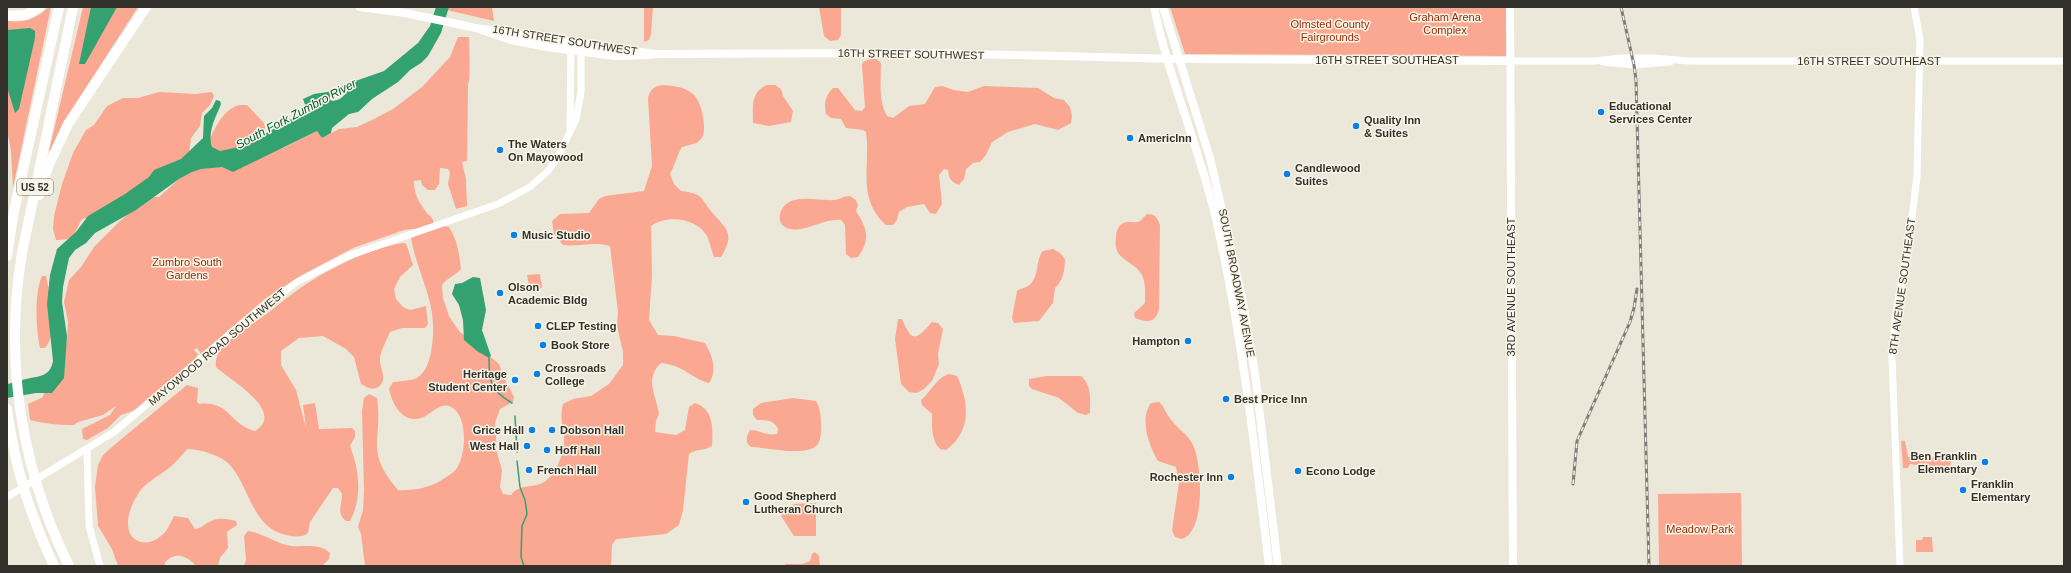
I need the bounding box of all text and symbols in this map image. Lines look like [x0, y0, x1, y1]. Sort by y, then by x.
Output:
park label: Graham Arena Complex [1409, 11, 1482, 36]
park label: Olmsted County Fairgrounds [1291, 18, 1370, 43]
street label: 16TH STREET SOUTHWEST [492, 23, 639, 57]
street label: 16TH STREET SOUTHWEST [838, 47, 985, 61]
street label: 16TH STREET SOUTHEAST [1315, 54, 1459, 66]
street label: 16TH STREET SOUTHEAST [1797, 55, 1941, 67]
water label: South Fork Zumbro River [233, 76, 360, 152]
place label: Educational Services Center [1609, 100, 1693, 125]
marker: Educational Services Center [1596, 107, 1606, 117]
place label: Quality Inn & Suites [1364, 114, 1421, 139]
marker: Quality Inn & Suites [1351, 121, 1361, 131]
place label: AmericInn [1138, 132, 1192, 144]
marker: AmericInn [1125, 133, 1135, 143]
place label: The Waters On Mayowood [508, 138, 583, 163]
marker: The Waters On Mayowood [495, 145, 505, 155]
place label: Candlewood Suites [1295, 162, 1360, 187]
marker: Candlewood Suites [1282, 169, 1292, 179]
road number: US 52 [17, 179, 53, 195]
street label: SOUTH BROADWAY AVENUE [1217, 208, 1257, 358]
street label: 3RD AVENUE SOUTHEAST [1505, 217, 1517, 357]
street label: 8TH AVENUE SOUTHEAST [1886, 217, 1918, 355]
place label: Music Studio [522, 229, 591, 241]
marker: Music Studio [509, 230, 519, 240]
park label: Zumbro South Gardens [152, 256, 222, 281]
place label: Olson Academic Bldg [508, 281, 587, 306]
street label: MAYOWOOD ROAD SOUTHWEST [146, 286, 288, 408]
marker: Olson Academic Bldg [495, 288, 505, 298]
place label: CLEP Testing [546, 320, 617, 332]
marker: CLEP Testing [533, 321, 543, 331]
place label: Hampton [1132, 335, 1180, 347]
marker: Hampton [1183, 336, 1193, 346]
place label: Book Store [551, 339, 610, 351]
marker: Book Store [538, 340, 548, 350]
place label: Crossroads College [545, 362, 606, 387]
place label: Heritage Student Center [428, 368, 508, 393]
marker: Crossroads College [532, 369, 542, 379]
marker: Heritage Student Center [510, 375, 520, 385]
place label: Best Price Inn [1234, 393, 1308, 405]
marker: Best Price Inn [1221, 394, 1231, 404]
place label: Grice Hall [473, 424, 524, 436]
place label: Dobson Hall [560, 424, 624, 436]
marker: Grice Hall [527, 425, 537, 435]
marker: Dobson Hall [547, 425, 557, 435]
place label: West Hall [470, 440, 519, 452]
marker: West Hall [522, 441, 532, 451]
place label: Hoff Hall [555, 444, 600, 456]
marker: Hoff Hall [542, 445, 552, 455]
place label: Ben Franklin Elementary [1910, 450, 1978, 475]
marker: Ben Franklin Elementary [1980, 457, 1990, 467]
place label: French Hall [537, 464, 597, 476]
marker: French Hall [524, 465, 534, 475]
place label: Econo Lodge [1306, 465, 1376, 477]
marker: Econo Lodge [1293, 466, 1303, 476]
place label: Rochester Inn [1150, 471, 1223, 483]
marker: Rochester Inn [1226, 472, 1236, 482]
place label: Franklin Elementary [1971, 478, 2031, 503]
marker: Franklin Elementary [1958, 485, 1968, 495]
place label: Good Shepherd Lutheran Church [754, 490, 843, 515]
marker: Good Shepherd Lutheran Church [741, 497, 751, 507]
park label: Meadow Park [1666, 523, 1734, 535]

